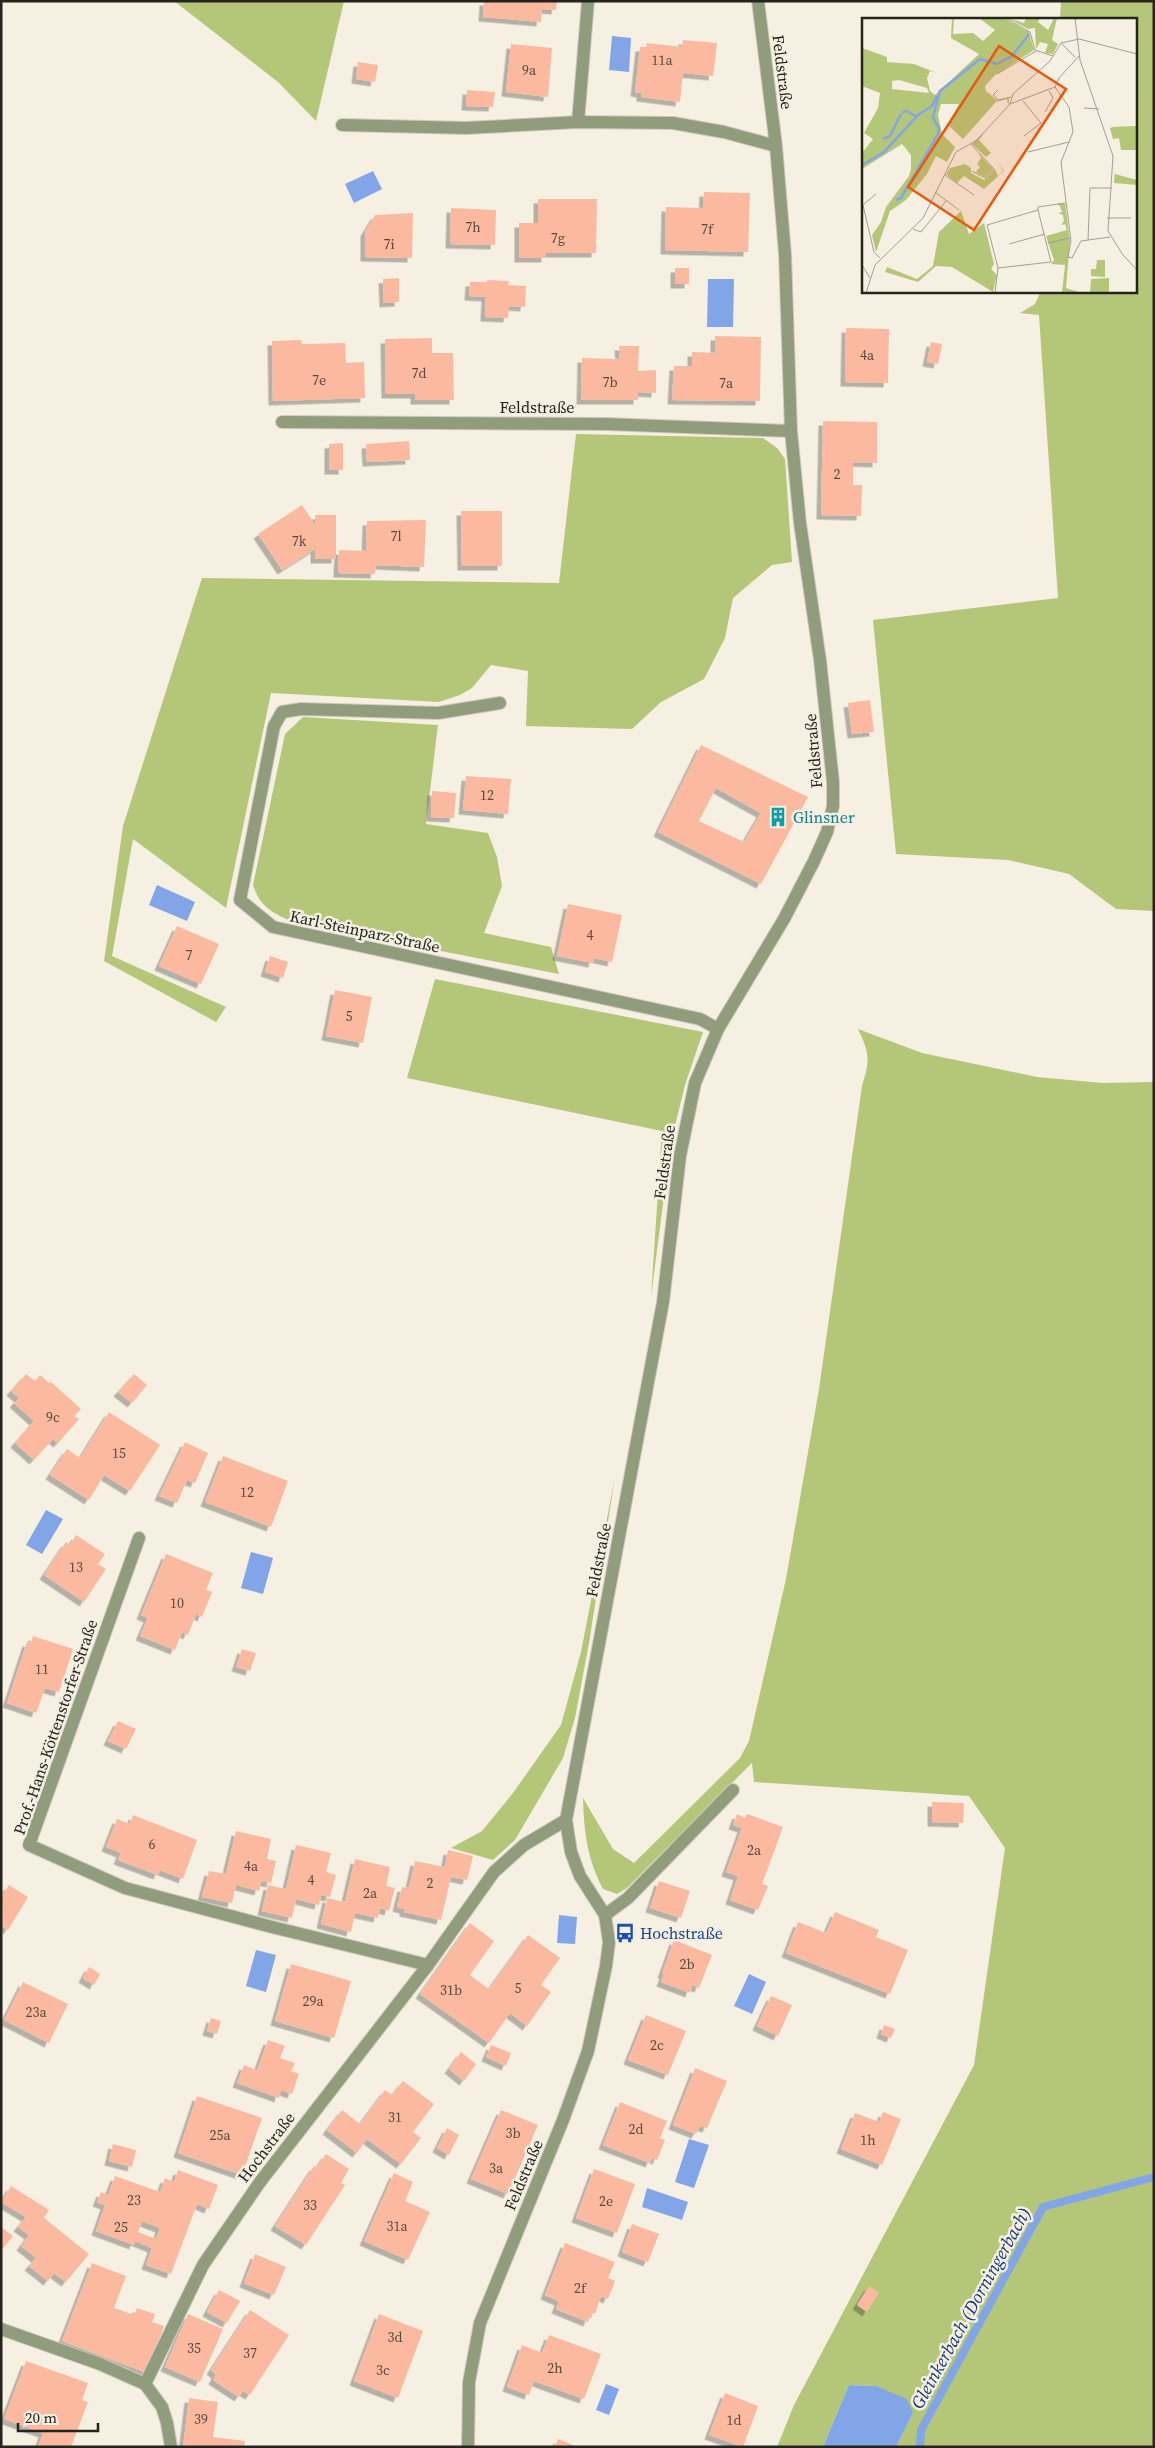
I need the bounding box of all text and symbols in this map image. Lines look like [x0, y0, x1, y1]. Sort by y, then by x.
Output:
inset map [862, 18, 1138, 292]
street label: Feldstraße [768, 33, 798, 111]
house number: 11a [651, 50, 673, 70]
house number: 9a [522, 60, 537, 80]
house number: 7h [465, 217, 481, 237]
house number: 7f [701, 219, 714, 239]
house number: 7g [551, 228, 565, 248]
house number: 7i [383, 234, 395, 254]
house number: 4a [860, 345, 875, 365]
house number: 7d [412, 363, 427, 383]
house number: 7e [312, 370, 326, 390]
house number: 7b [602, 372, 618, 392]
house number: 7a [719, 373, 734, 393]
street label: Feldstraße [500, 396, 574, 418]
house number: 2 [834, 464, 841, 484]
house number: 7l [390, 526, 402, 546]
house number: 7k [292, 531, 307, 551]
street label: Feldstraße [799, 713, 827, 789]
house number: 12 [480, 785, 494, 805]
building icon: Glinsner [767, 806, 789, 828]
place label: Glinsner [793, 806, 855, 828]
street label: Karl-Steinparz-Straße [288, 904, 442, 958]
house number: 4 [587, 925, 594, 945]
house number: 7 [186, 945, 193, 965]
house number: 5 [346, 1006, 353, 1026]
street label: Feldstraße [648, 1123, 680, 1201]
house number: 9c [46, 1407, 60, 1427]
house number: 15 [112, 1443, 126, 1463]
house number: 12 [240, 1482, 254, 1502]
street label: Feldstraße [580, 1521, 616, 1599]
house number: 13 [69, 1557, 83, 1577]
house number: 10 [170, 1593, 184, 1613]
street label: Prof.-Hans-Köttenstorfer-Straße [8, 1616, 102, 1838]
house number: 11 [35, 1659, 49, 1679]
house number: 6 [149, 1834, 156, 1854]
house number: 2a [747, 1840, 762, 1860]
house number: 4a [244, 1856, 259, 1876]
house number: 4 [308, 1870, 315, 1890]
house number: 2 [427, 1873, 434, 1893]
house number: 2a [363, 1883, 378, 1903]
bus stop icon: Hochstraße [614, 1922, 636, 1944]
place label: Hochstraße [640, 1922, 723, 1944]
house number: 2b [679, 1954, 695, 1974]
house number: 5 [515, 1978, 522, 1998]
house number: 31b [440, 1980, 462, 2000]
house number: 29a [302, 1991, 324, 2011]
house number: 23a [25, 2002, 47, 2022]
house number: 2c [650, 2035, 664, 2055]
street label: Hochstraße [232, 2107, 300, 2187]
house number: 31 [388, 2107, 402, 2127]
house number: 2d [629, 2119, 644, 2139]
house number: 3b [505, 2123, 521, 2143]
house number: 25a [209, 2125, 231, 2145]
house number: 1h [860, 2130, 876, 2150]
street label: Feldstraße [498, 2136, 548, 2214]
house number: 3a [489, 2158, 504, 2178]
house number: 23 [127, 2190, 141, 2210]
house number: 2e [599, 2191, 613, 2211]
house number: 33 [303, 2195, 317, 2215]
water label: Gleinkerbach (Dorningerbach) [905, 2202, 1037, 2413]
house number: 31a [386, 2216, 408, 2236]
house number: 25 [114, 2217, 128, 2237]
house number: 2f [574, 2278, 587, 2298]
house number: 3d [388, 2327, 403, 2347]
house number: 35 [187, 2338, 201, 2358]
house number: 37 [243, 2343, 257, 2363]
house number: 2h [547, 2358, 563, 2378]
house number: 3c [376, 2360, 390, 2380]
scale bar [18, 2400, 98, 2432]
text: 20 m [25, 2407, 57, 2428]
house number: 39 [194, 2409, 208, 2429]
house number: 1d [727, 2410, 742, 2430]

